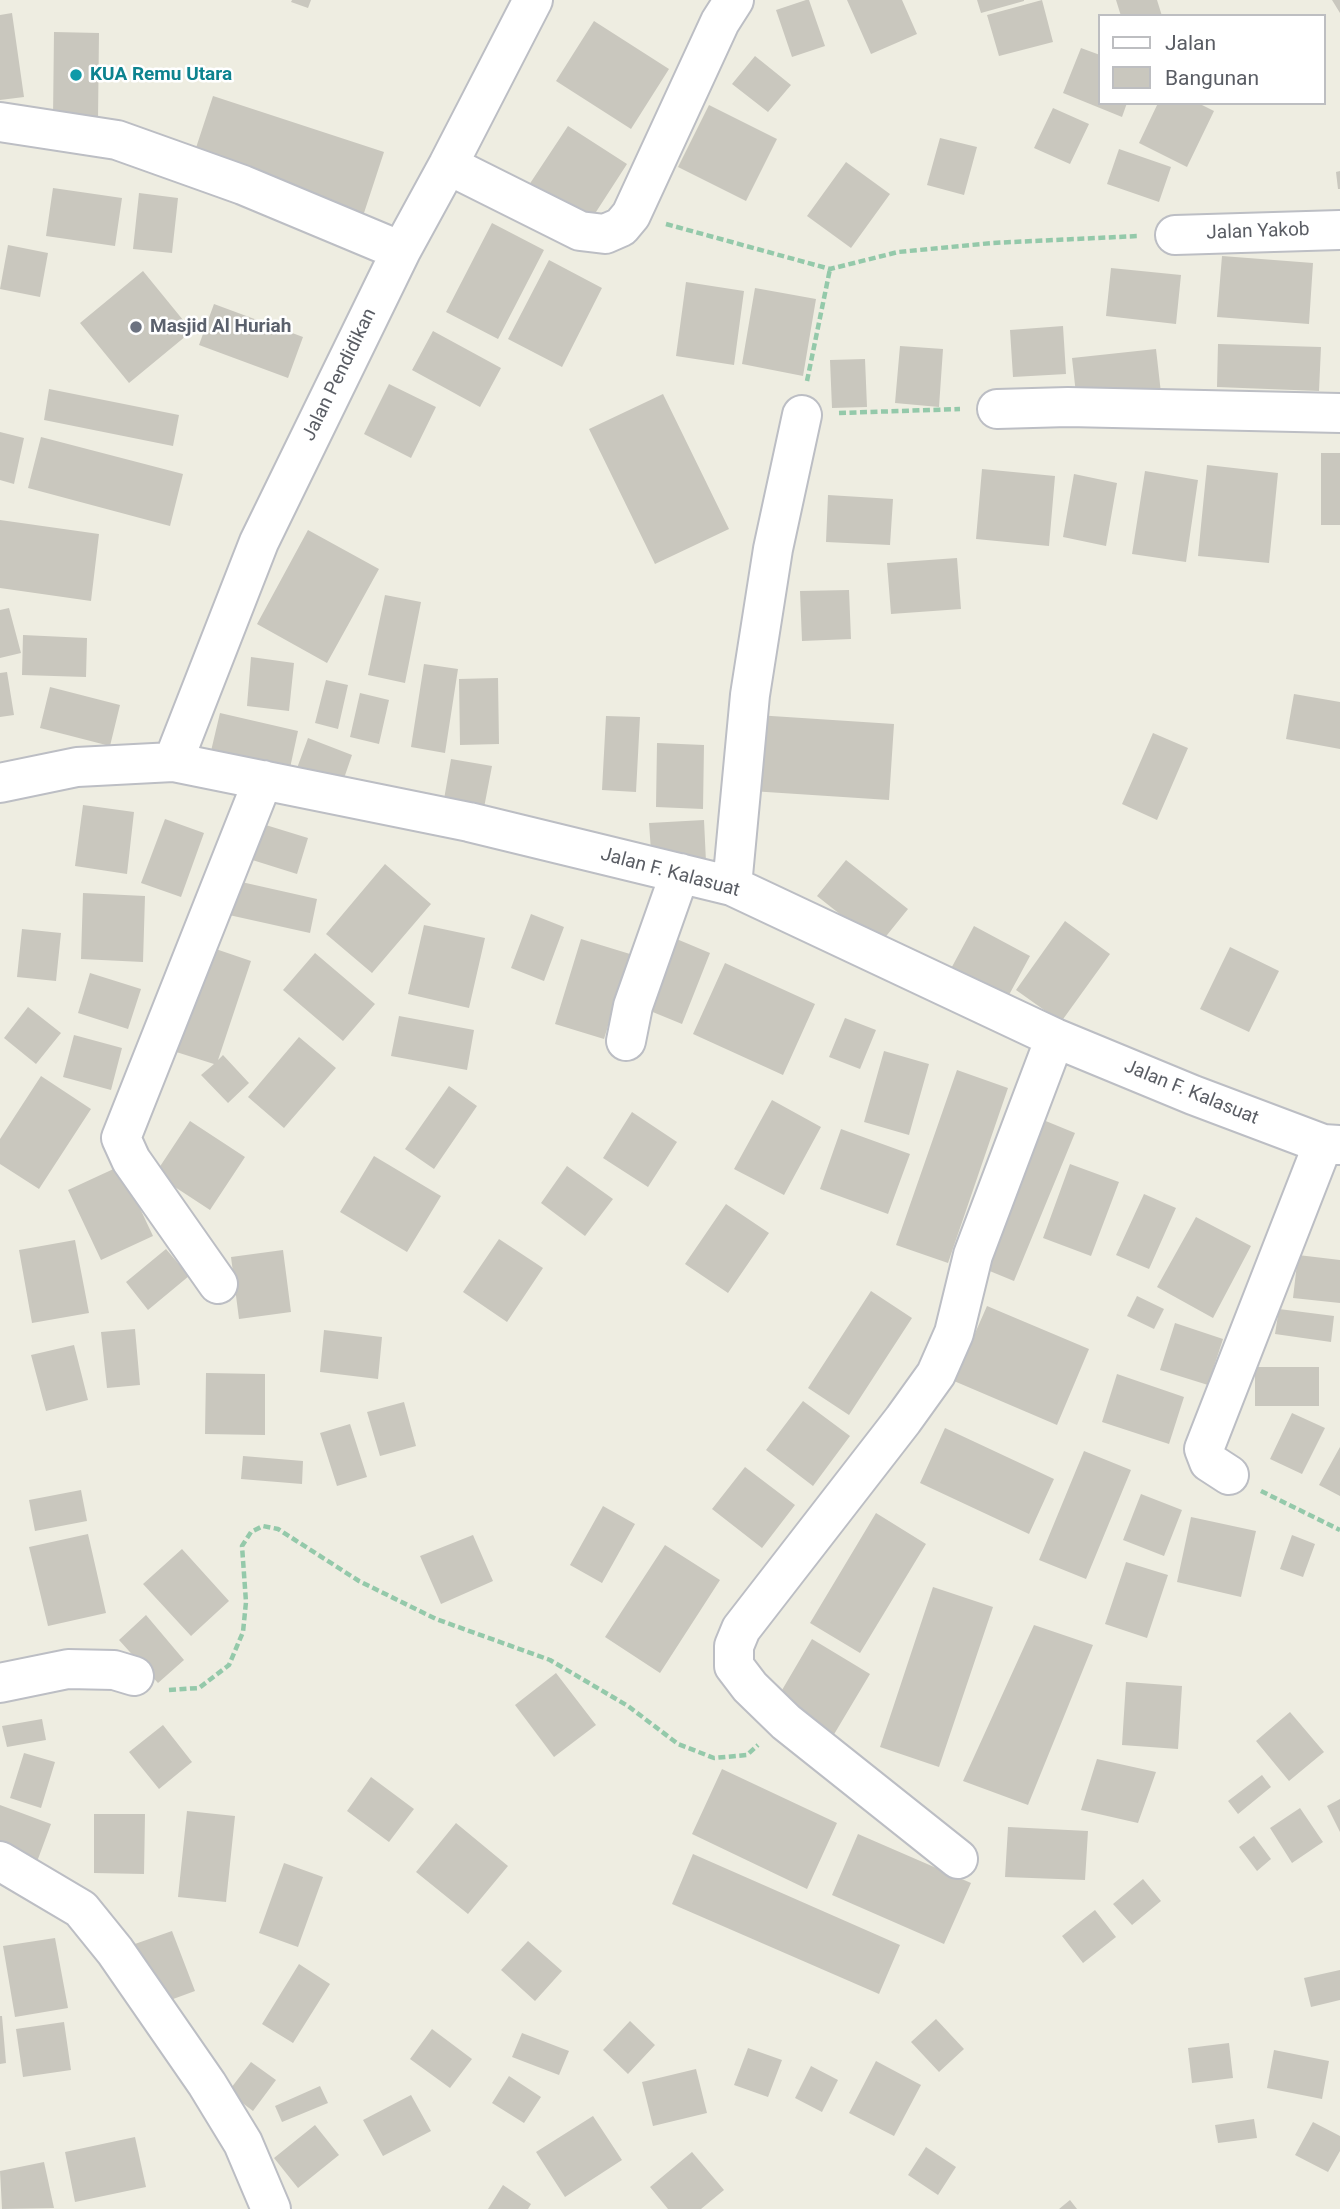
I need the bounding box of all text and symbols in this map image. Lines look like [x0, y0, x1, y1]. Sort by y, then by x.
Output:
legend [1098, 14, 1326, 105]
text: Jalan [1165, 31, 1216, 55]
place label: KUA Remu Utara [90, 64, 232, 86]
text: Bangunan [1165, 66, 1259, 90]
marker: KUA Remu Utara [68, 67, 84, 83]
street label: Jalan Yakob [1206, 219, 1310, 245]
street label: Jalan Pendidikan [298, 305, 382, 445]
place label: Masjid Al Huriah [150, 316, 291, 338]
marker: Masjid Al Huriah [128, 319, 144, 335]
street label: Jalan F. Kalasuat [598, 843, 742, 903]
street label: Jalan F. Kalasuat [1120, 1056, 1262, 1130]

